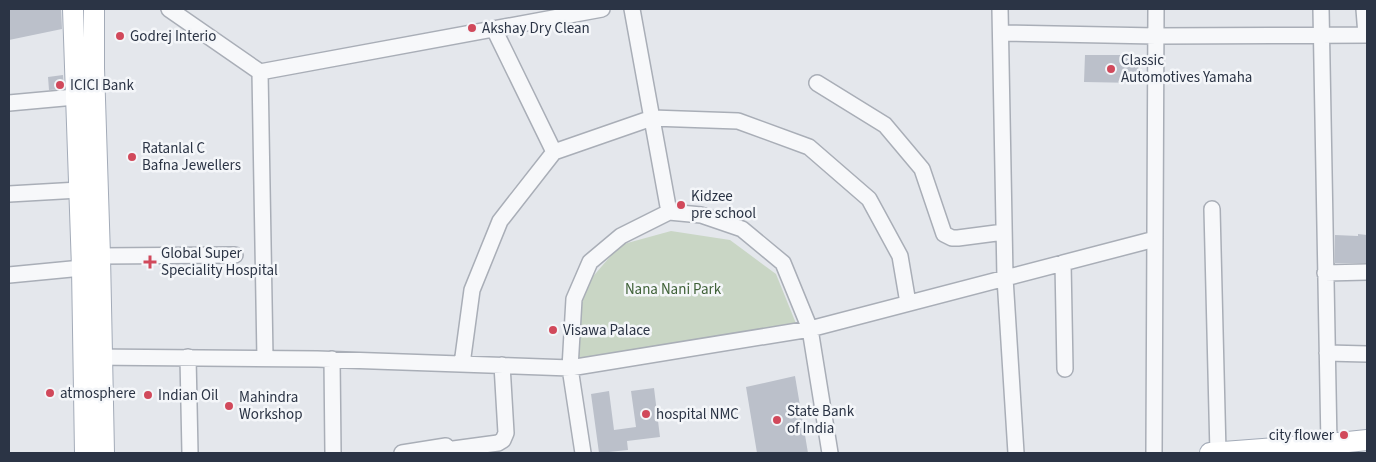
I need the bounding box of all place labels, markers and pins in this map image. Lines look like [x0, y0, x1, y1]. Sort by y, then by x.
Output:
place label: Akshay Dry Clean [482, 18, 590, 39]
marker: Akshay Dry Clean [466, 22, 478, 34]
place label: Godrej Interio [130, 26, 216, 47]
marker: Godrej Interio [114, 30, 126, 42]
place label: Classic Automotives Yamaha [1121, 50, 1252, 88]
marker: Classic Automotives Yamaha [1105, 63, 1117, 75]
place label: ICICI Bank [70, 75, 135, 96]
marker: ICICI Bank [54, 79, 66, 91]
place label: Ratanlal C Bafna Jewellers [142, 138, 241, 176]
marker: Ratanlal C Bafna Jewellers [126, 151, 138, 163]
place label: Kidzee pre school [691, 186, 756, 224]
marker: Kidzee pre school [675, 199, 687, 211]
place label: Global Super Speciality Hospital [161, 243, 278, 281]
marker: Global Super Speciality Hospital [143, 255, 157, 269]
place label: Visawa Palace [563, 320, 650, 341]
marker: Visawa Palace [547, 324, 559, 336]
place label: atmosphere [60, 383, 136, 404]
place label: Indian Oil [158, 385, 219, 406]
marker: atmosphere [44, 387, 56, 399]
place label: Mahindra Workshop [239, 387, 302, 425]
marker: Indian Oil [142, 389, 154, 401]
marker: Mahindra Workshop [223, 400, 235, 412]
place label: State Bank of India [787, 401, 855, 439]
place label: hospital NMC [656, 404, 739, 425]
marker: hospital NMC [640, 408, 652, 420]
marker: State Bank of India [771, 414, 783, 426]
place label: city flower [1269, 425, 1335, 446]
marker: city flower [1338, 429, 1350, 441]

